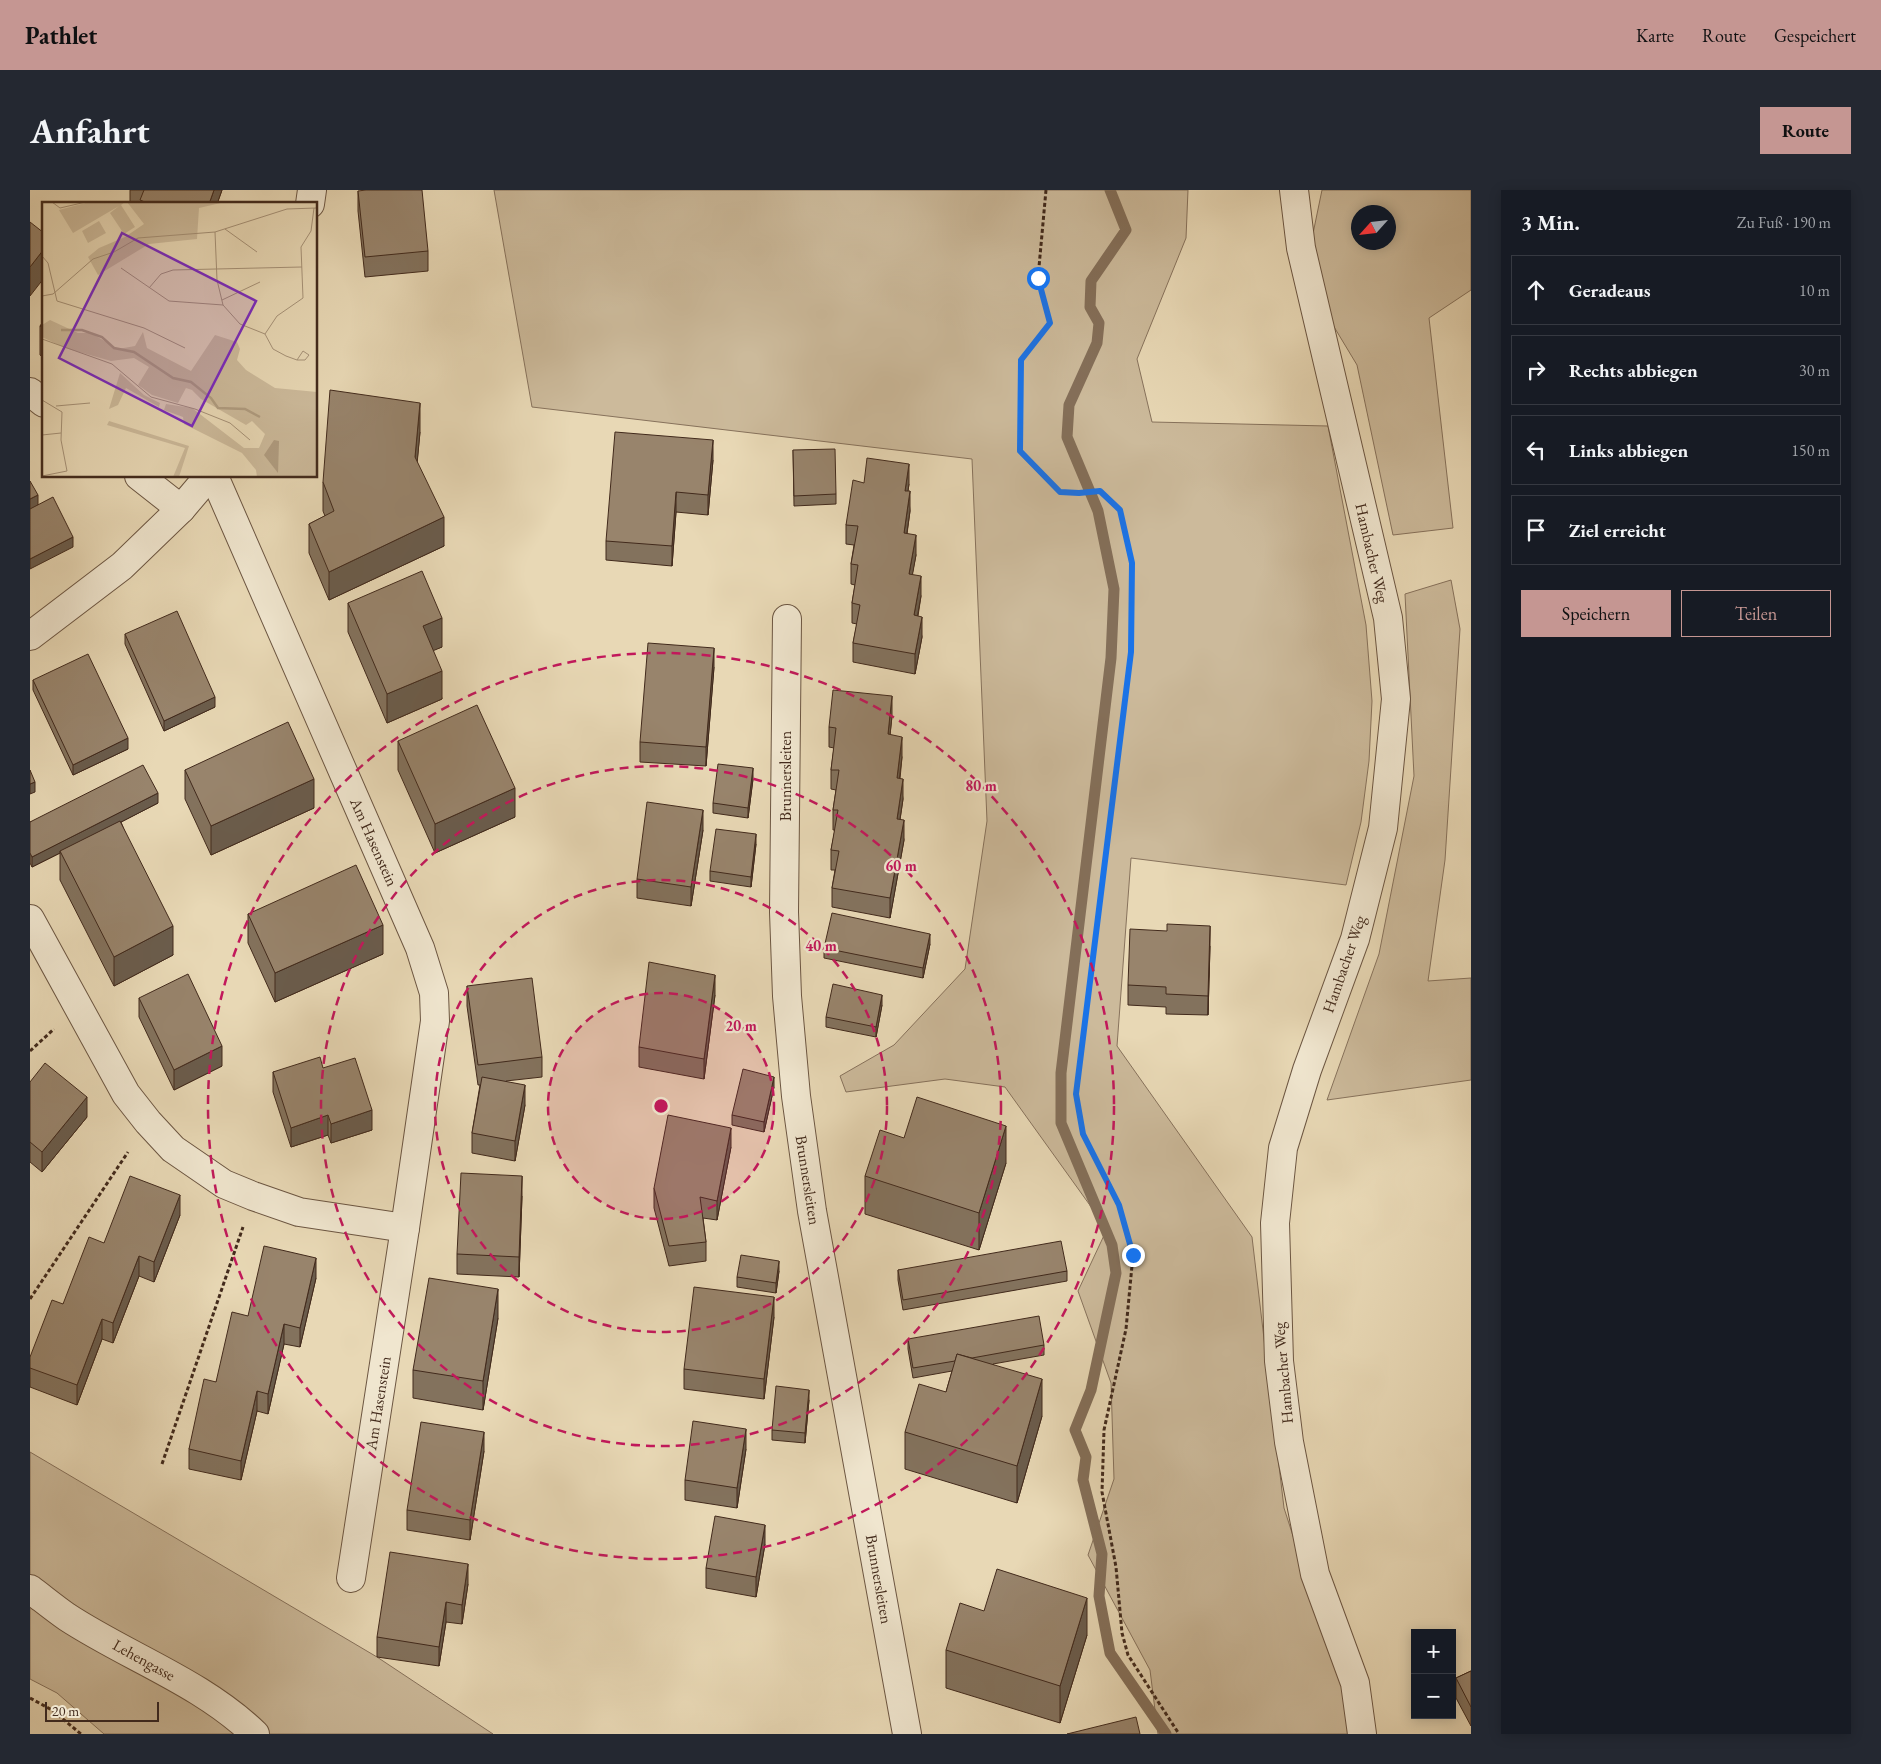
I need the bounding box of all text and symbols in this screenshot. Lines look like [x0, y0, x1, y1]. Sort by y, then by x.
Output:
text: Pathlet [25, 20, 97, 51]
text: Karte [1636, 24, 1674, 47]
text: Route [1702, 24, 1746, 47]
text: Gespeichert [1774, 24, 1856, 47]
button: Route [1760, 107, 1851, 154]
text: Anfahrt [30, 108, 150, 153]
inset map [42, 202, 318, 478]
north arrow [1351, 205, 1396, 250]
text: 3 Min. [1521, 209, 1580, 236]
text: Zu Fuß · 190 m [1737, 212, 1831, 233]
route start [1027, 267, 1050, 290]
icon: ahead [1522, 276, 1550, 304]
text: Geradeaus [1569, 278, 1651, 303]
text: 10 m [1799, 280, 1830, 301]
icon: right [1522, 356, 1550, 384]
text: Rechts abbiegen [1569, 358, 1698, 383]
text: 30 m [1799, 360, 1830, 381]
icon: left [1522, 436, 1550, 464]
text: Links abbiegen [1569, 438, 1688, 463]
text: 150 m [1791, 440, 1830, 461]
street label: Hambacher Weg [1350, 501, 1394, 606]
icon: arrive [1522, 516, 1550, 544]
text: Ziel erreicht [1569, 518, 1666, 543]
button: Speichern [1521, 590, 1671, 637]
button: Teilen [1681, 590, 1831, 637]
street label: Brunnersleiten [775, 730, 796, 821]
text: 80 m [965, 776, 997, 795]
street label: Am Hasenstein [345, 794, 403, 890]
text: 60 m [885, 856, 917, 875]
street label: Hambacher Weg [1317, 911, 1371, 1016]
text: 40 m [805, 936, 837, 955]
text: 20 m [725, 1016, 757, 1035]
centre of rings [652, 1097, 670, 1115]
street label: Brunnersleiten [791, 1134, 826, 1227]
route end [1122, 1244, 1145, 1267]
street label: Hambacher Weg [1268, 1320, 1298, 1425]
street label: Am Hasenstein [360, 1354, 396, 1452]
street label: Brunnersleiten [861, 1533, 897, 1626]
map controls [1411, 1629, 1456, 1719]
button: + [1411, 1629, 1456, 1674]
street label: Lehengasse [109, 1634, 179, 1686]
button: − [1411, 1674, 1456, 1719]
scale bar [45, 1699, 159, 1722]
text: 20 m [52, 1702, 79, 1720]

